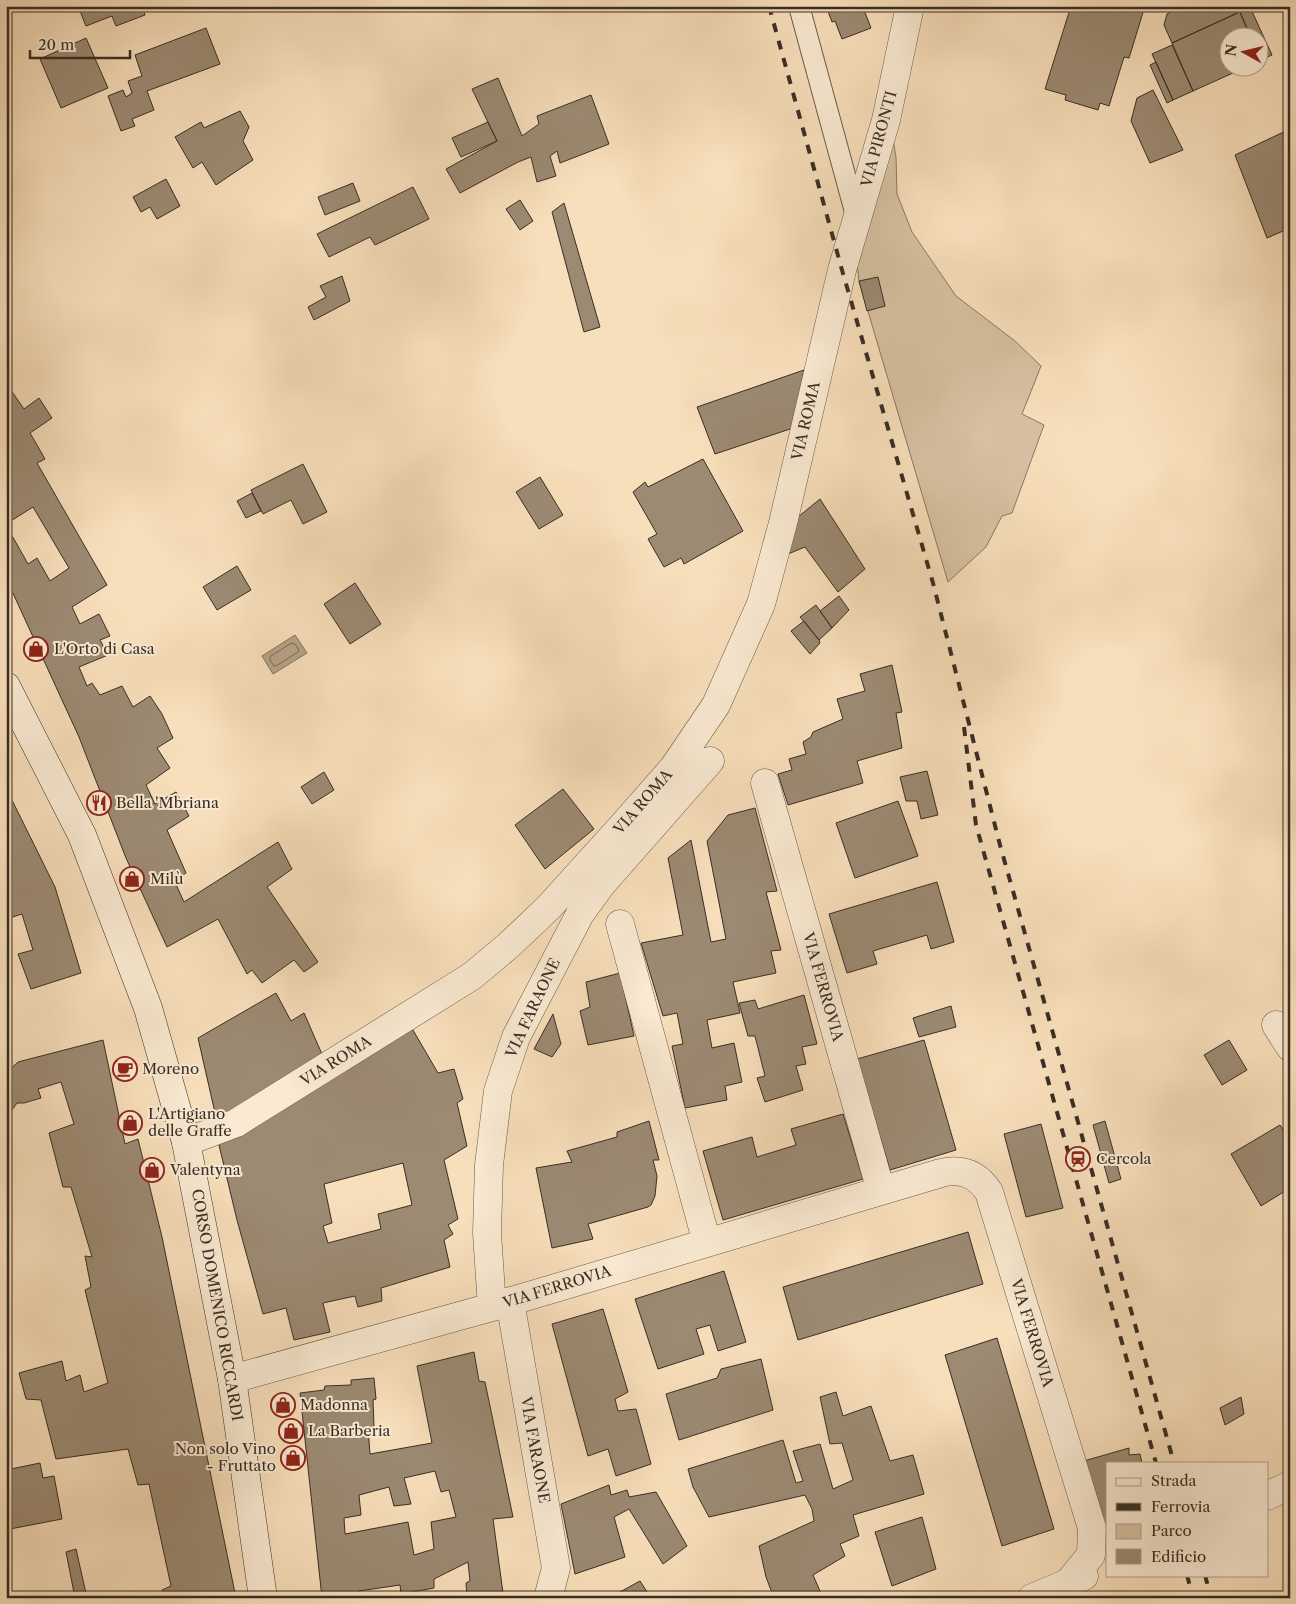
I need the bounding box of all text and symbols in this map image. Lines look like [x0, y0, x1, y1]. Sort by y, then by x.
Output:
scale bar [30, 28, 130, 60]
north arrow [1218, 28, 1268, 78]
text: 20 m [38, 35, 74, 54]
text: N [1221, 43, 1241, 57]
street label: VIA PIRONTI [856, 89, 900, 190]
street label: VIA ROMA [787, 379, 824, 463]
shop icon: L'Orto di Casa [23, 636, 49, 662]
place label: L'Orto di Casa [54, 639, 155, 658]
street label: VIA ROMA [608, 764, 677, 839]
restaurant icon: Bella 'Mbriana [86, 790, 112, 816]
place label: Bella 'Mbriana [116, 793, 219, 812]
shop icon: Milù [119, 866, 145, 892]
place label: Milù [150, 869, 183, 888]
street label: VIA FERROVIA [799, 929, 848, 1044]
street label: VIA FARAONE [501, 955, 564, 1061]
street label: VIA ROMA [296, 1031, 376, 1090]
cafe icon: Moreno [112, 1056, 138, 1082]
place label: Moreno [142, 1059, 199, 1078]
place label: L'Artigiano delle Graffe [148, 1104, 232, 1140]
shop icon: L'Artigiano delle Graffe [117, 1110, 143, 1136]
station icon: Cercola [1065, 1146, 1091, 1172]
place label: Cercola [1096, 1149, 1152, 1168]
shop icon: Valentyna [139, 1157, 165, 1183]
place label: Valentyna [169, 1160, 241, 1179]
street label: CORSO DOMENICO RICCARDI [188, 1187, 247, 1423]
street label: VIA FERROVIA [499, 1261, 614, 1312]
street label: VIA FERROVIA [1007, 1275, 1058, 1390]
shop icon: Madonna [270, 1392, 296, 1418]
street label: VIA FARAONE [517, 1394, 554, 1505]
place label: Madonna [300, 1395, 368, 1414]
shop icon: La Barberia [278, 1418, 304, 1444]
place label: La Barberia [308, 1421, 391, 1440]
place label: Non solo Vino - Fruttato [175, 1439, 276, 1475]
shop icon: Non solo Vino - Fruttato [280, 1445, 306, 1471]
legend [1106, 1462, 1268, 1576]
text: Strada [1151, 1471, 1197, 1490]
text: Ferrovia [1151, 1497, 1210, 1516]
text: Parco [1151, 1521, 1192, 1540]
text: Edificio [1151, 1547, 1206, 1566]

